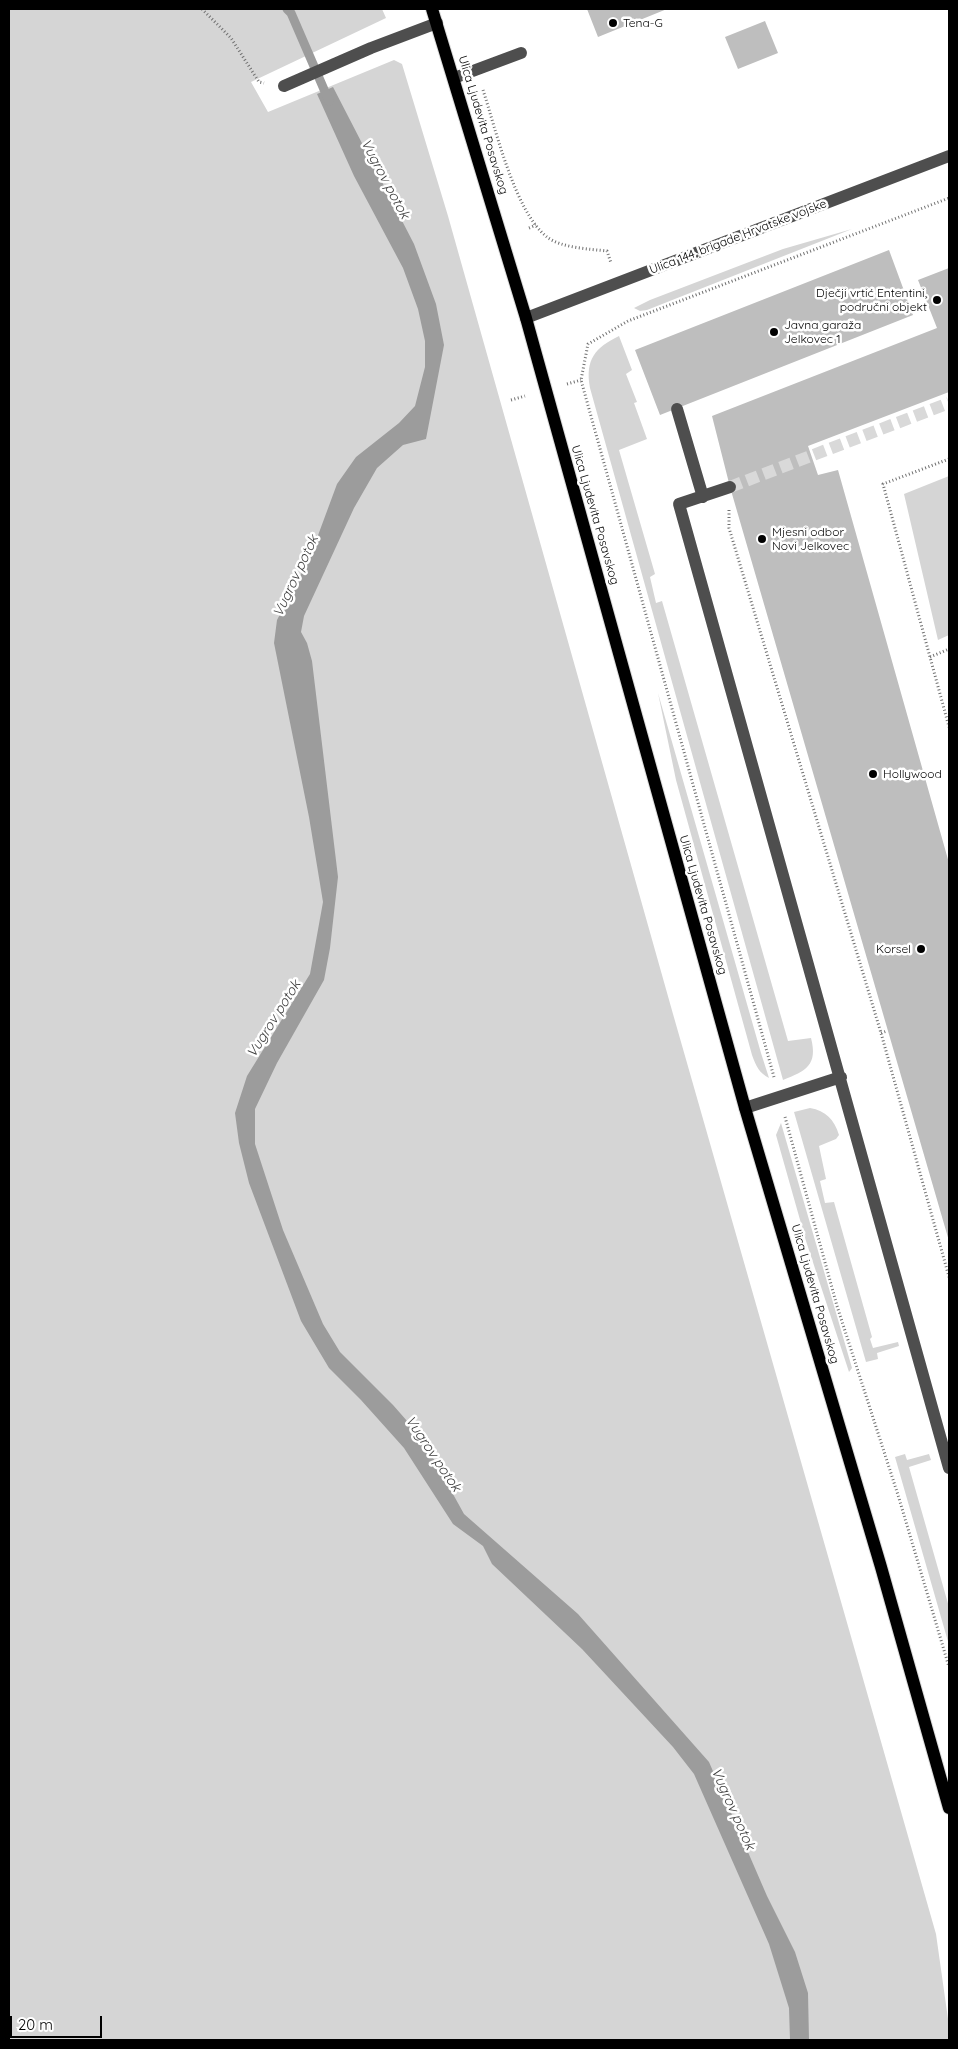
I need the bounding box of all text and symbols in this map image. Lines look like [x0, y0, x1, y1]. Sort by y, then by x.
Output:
place label: Tena-G [623, 16, 663, 30]
marker: Tena-G [607, 17, 619, 29]
street label: Ulica Ljudevita Posavskog [455, 54, 511, 196]
water label: Vugrov potok [357, 136, 413, 222]
street label: Ulica 144. brigade Hrvatske vojske [647, 197, 829, 277]
place label: Dječji vrtić Ententini, područni objekt [816, 286, 927, 314]
marker: Dječji vrtić Ententini, područni objekt [931, 294, 943, 306]
place label: Javna garaža Jelkovec 1 [784, 318, 861, 346]
marker: Javna garaža Jelkovec 1 [768, 326, 780, 338]
street label: Ulica Ljudevita Posavskog [568, 444, 622, 586]
place label: Mjesni odbor Novi Jelkovec [772, 525, 849, 553]
water label: Vugrov potok [270, 533, 322, 619]
marker: Mjesni odbor Novi Jelkovec [756, 533, 768, 545]
place label: Hollywood [883, 767, 942, 781]
marker: Hollywood [867, 768, 879, 780]
street label: Ulica Ljudevita Posavskog [676, 834, 730, 976]
place label: Korsel [876, 942, 911, 956]
marker: Korsel [915, 943, 927, 955]
water label: Vugrov potok [244, 977, 304, 1061]
street label: Ulica Ljudevita Posavskog [788, 1223, 842, 1365]
water label: Vugrov potok [401, 1413, 465, 1495]
water label: Vugrov potok [707, 1765, 759, 1853]
scale bar [12, 2006, 105, 2038]
text: 20 m [18, 2015, 53, 2034]

